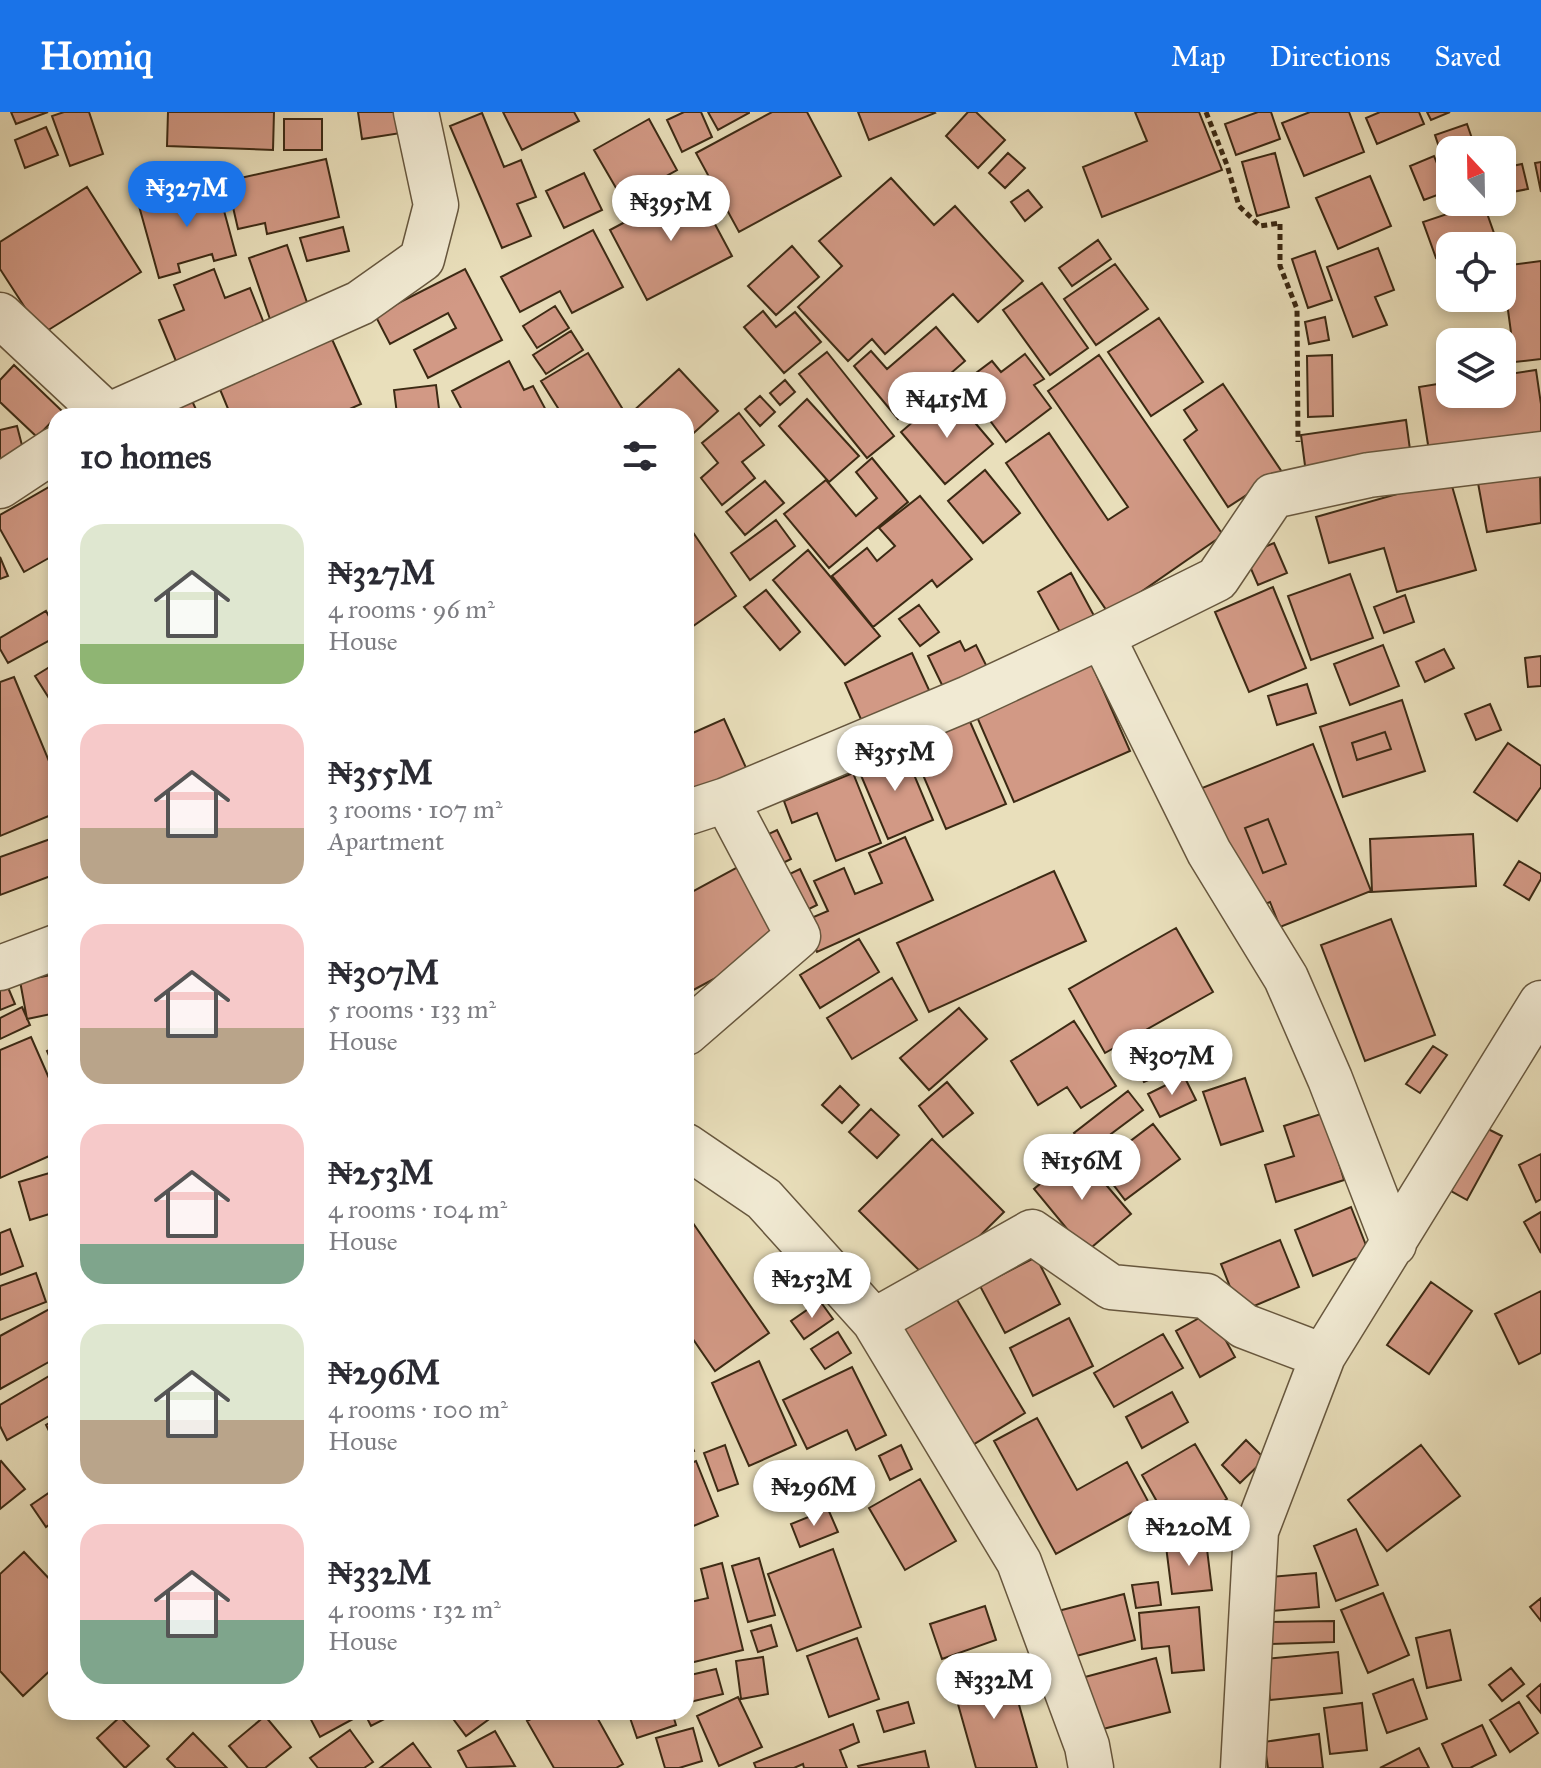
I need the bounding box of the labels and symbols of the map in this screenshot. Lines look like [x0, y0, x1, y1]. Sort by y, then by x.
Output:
north arrow [1436, 136, 1516, 216]
pin: ₦327M [131, 161, 243, 229]
pin: ₦395M [615, 175, 727, 243]
pin: ₦415M [891, 372, 1003, 440]
pin: ₦355M [839, 725, 951, 793]
pin: ₦307M [1116, 1029, 1228, 1097]
pin: ₦156M [1026, 1134, 1138, 1202]
pin: ₦253M [756, 1252, 868, 1320]
pin: ₦296M [758, 1460, 870, 1528]
pin: ₦220M [1133, 1500, 1245, 1568]
pin: ₦332M [938, 1653, 1050, 1721]

